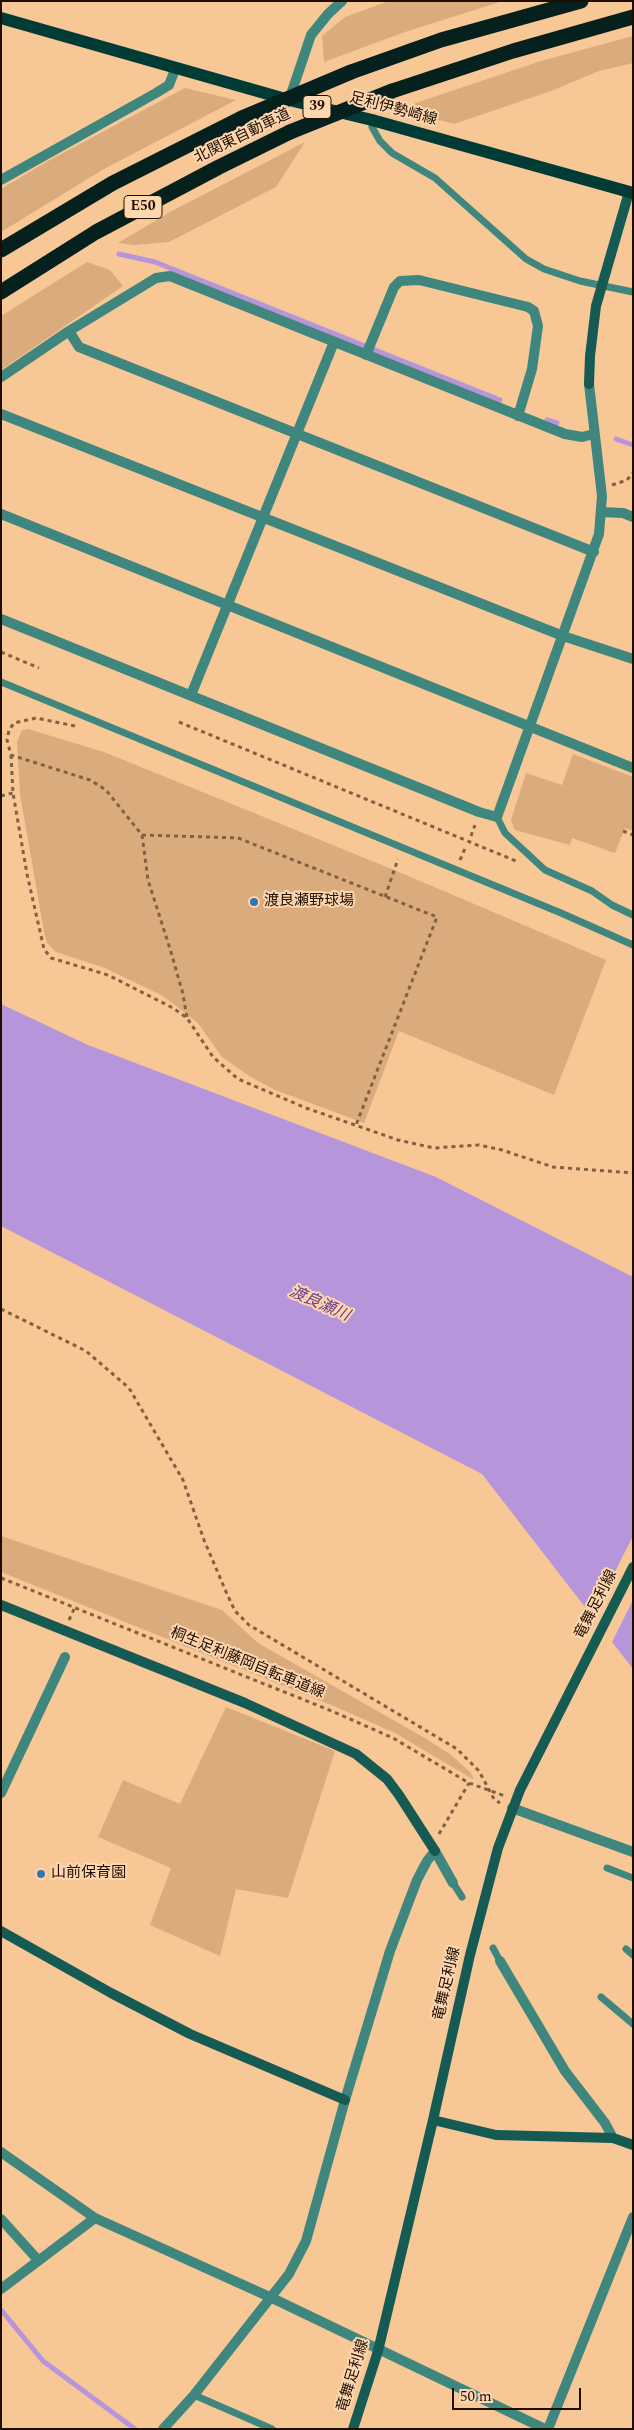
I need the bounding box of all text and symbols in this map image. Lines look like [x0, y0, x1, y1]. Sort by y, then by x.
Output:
street label: 足利伊勢崎線 [347, 90, 439, 130]
road number: 39 [303, 95, 331, 118]
street label: 北関東自動車道 [192, 106, 294, 168]
road number: E50 [124, 196, 162, 218]
place label: 渡良瀬野球場 [264, 893, 354, 911]
marker: 渡良瀬野球場 [248, 896, 260, 908]
water label: 渡良瀬川 [286, 1283, 352, 1327]
street label: 竜舞足利線 [572, 1568, 622, 1642]
street label: 桐生足利藤岡自転車道線 [167, 1625, 327, 1703]
place label: 山前保育園 [51, 1865, 126, 1883]
marker: 山前保育園 [35, 1868, 47, 1880]
street label: 竜舞足利線 [431, 1945, 465, 2023]
street label: 竜舞足利線 [334, 2338, 374, 2414]
scale bar [454, 2378, 583, 2410]
text: 50 m [460, 2385, 492, 2408]

